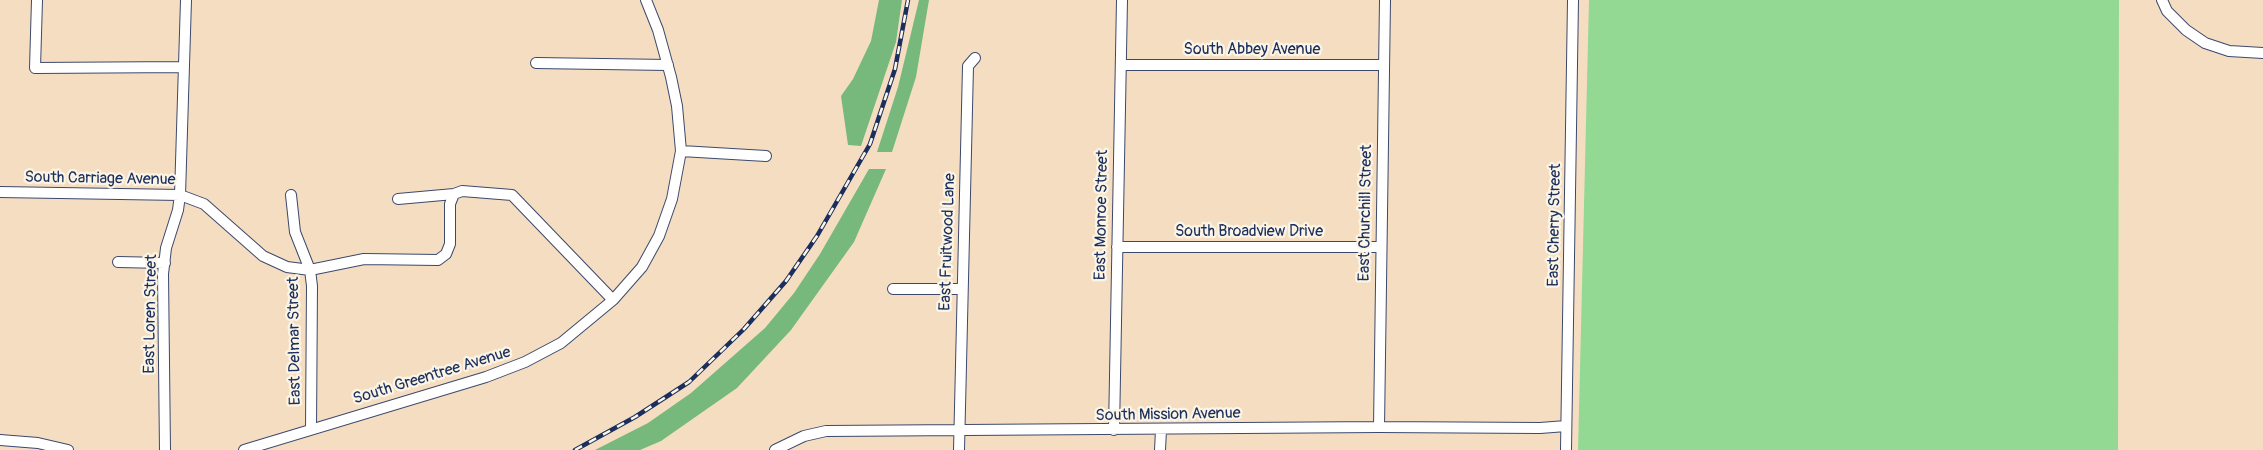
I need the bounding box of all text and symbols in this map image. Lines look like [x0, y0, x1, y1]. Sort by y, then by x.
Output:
street label: South Abbey Avenue [1184, 40, 1320, 60]
street label: East Churchill Street [1355, 144, 1377, 282]
street label: East Monroe Street [1091, 150, 1113, 280]
street label: East Cherry Street [1544, 163, 1566, 287]
street label: South Carriage Avenue [24, 168, 176, 190]
street label: East Fruitwood Lane [936, 173, 960, 311]
street label: South Broadview Drive [1175, 222, 1323, 242]
street label: East Loren Street [140, 254, 162, 374]
street label: East Delmar Street [284, 276, 306, 406]
street label: South Greentree Avenue [351, 343, 513, 409]
street label: South Mission Avenue [1095, 404, 1241, 426]

